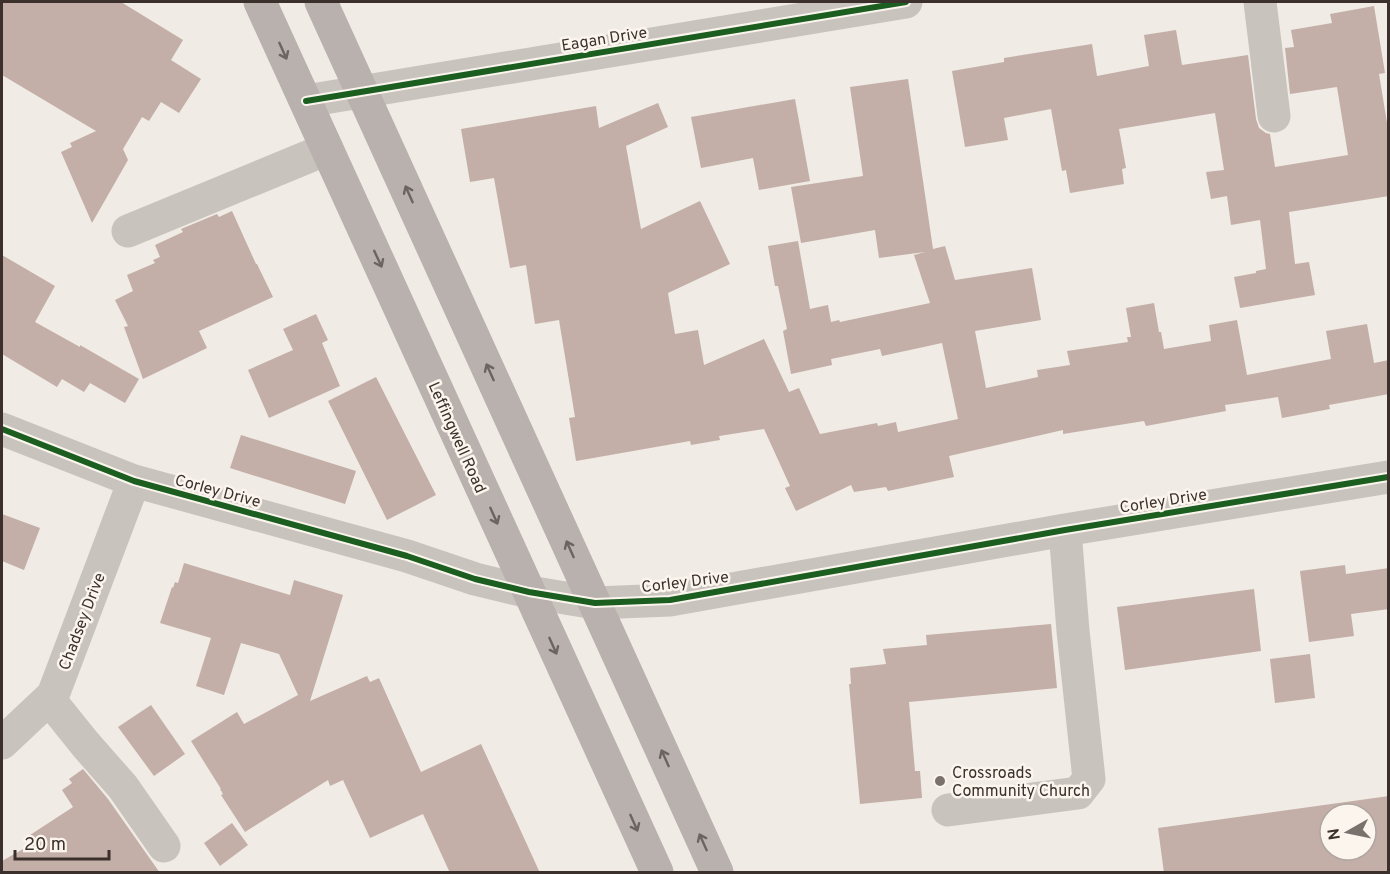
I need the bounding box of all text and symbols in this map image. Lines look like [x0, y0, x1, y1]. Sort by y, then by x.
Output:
street label: Eagan Drive [560, 23, 649, 57]
one-way arrow [278, 42, 289, 60]
one-way arrow [402, 186, 414, 204]
one-way arrow [372, 250, 384, 268]
one-way arrow [483, 363, 495, 381]
street label: Leffingwell Road [423, 379, 490, 497]
street label: Corley Drive [172, 471, 263, 513]
street label: Corley Drive [1118, 485, 1208, 519]
one-way arrow [490, 507, 501, 525]
one-way arrow [564, 541, 576, 559]
street label: Corley Drive [640, 568, 730, 598]
street label: Chadsey Drive [55, 570, 111, 673]
one-way arrow [548, 636, 560, 654]
one-way arrow [659, 750, 671, 768]
place label: Crossroads Community Church [952, 764, 1090, 802]
marker: Crossroads Community Church [933, 774, 947, 788]
north arrow [1318, 802, 1378, 862]
one-way arrow [628, 813, 640, 831]
scale bar [15, 823, 110, 861]
text: N [1324, 827, 1346, 841]
one-way arrow [697, 833, 708, 851]
text: 20 m [24, 834, 66, 857]

